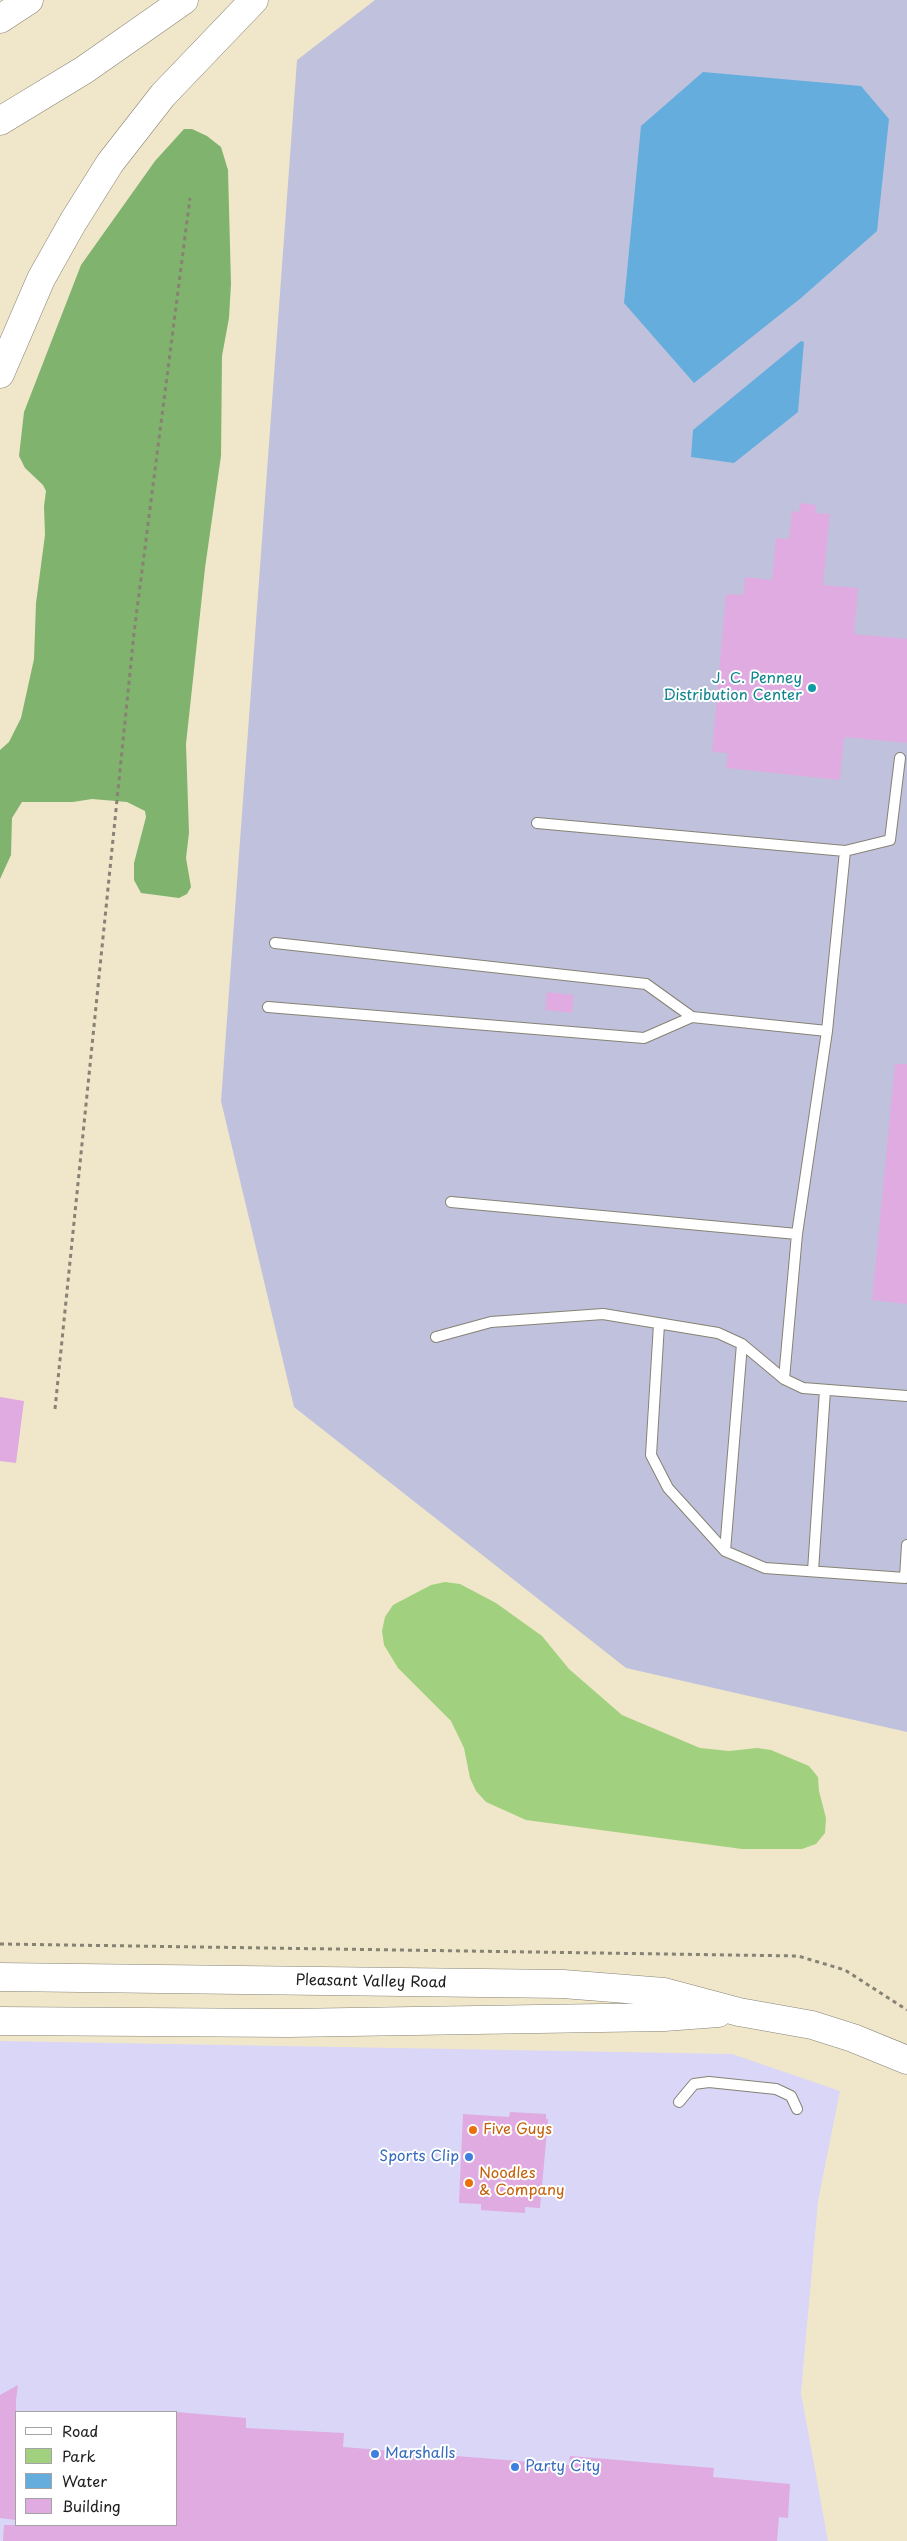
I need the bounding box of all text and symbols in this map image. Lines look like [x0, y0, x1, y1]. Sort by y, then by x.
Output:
place label: J. C. Penney Distribution Center [663, 670, 802, 705]
marker: J. C. Penney Distribution Center [806, 682, 818, 694]
street label: Pleasant Valley Road [295, 1972, 447, 1992]
place label: Five Guys [483, 2121, 552, 2139]
marker: Five Guys [467, 2124, 479, 2136]
place label: Sports Clip [379, 2148, 459, 2166]
marker: Sports Clip [463, 2151, 475, 2163]
place label: Noodles & Company [479, 2165, 564, 2200]
marker: Noodles & Company [463, 2177, 475, 2189]
legend [15, 2411, 178, 2526]
text: Road [62, 2419, 98, 2442]
text: Park [62, 2444, 96, 2467]
place label: Marshalls [385, 2445, 455, 2463]
marker: Marshalls [369, 2448, 381, 2460]
place label: Party City [525, 2458, 600, 2476]
marker: Party City [509, 2461, 521, 2473]
text: Water [62, 2469, 107, 2492]
text: Building [62, 2494, 121, 2517]

